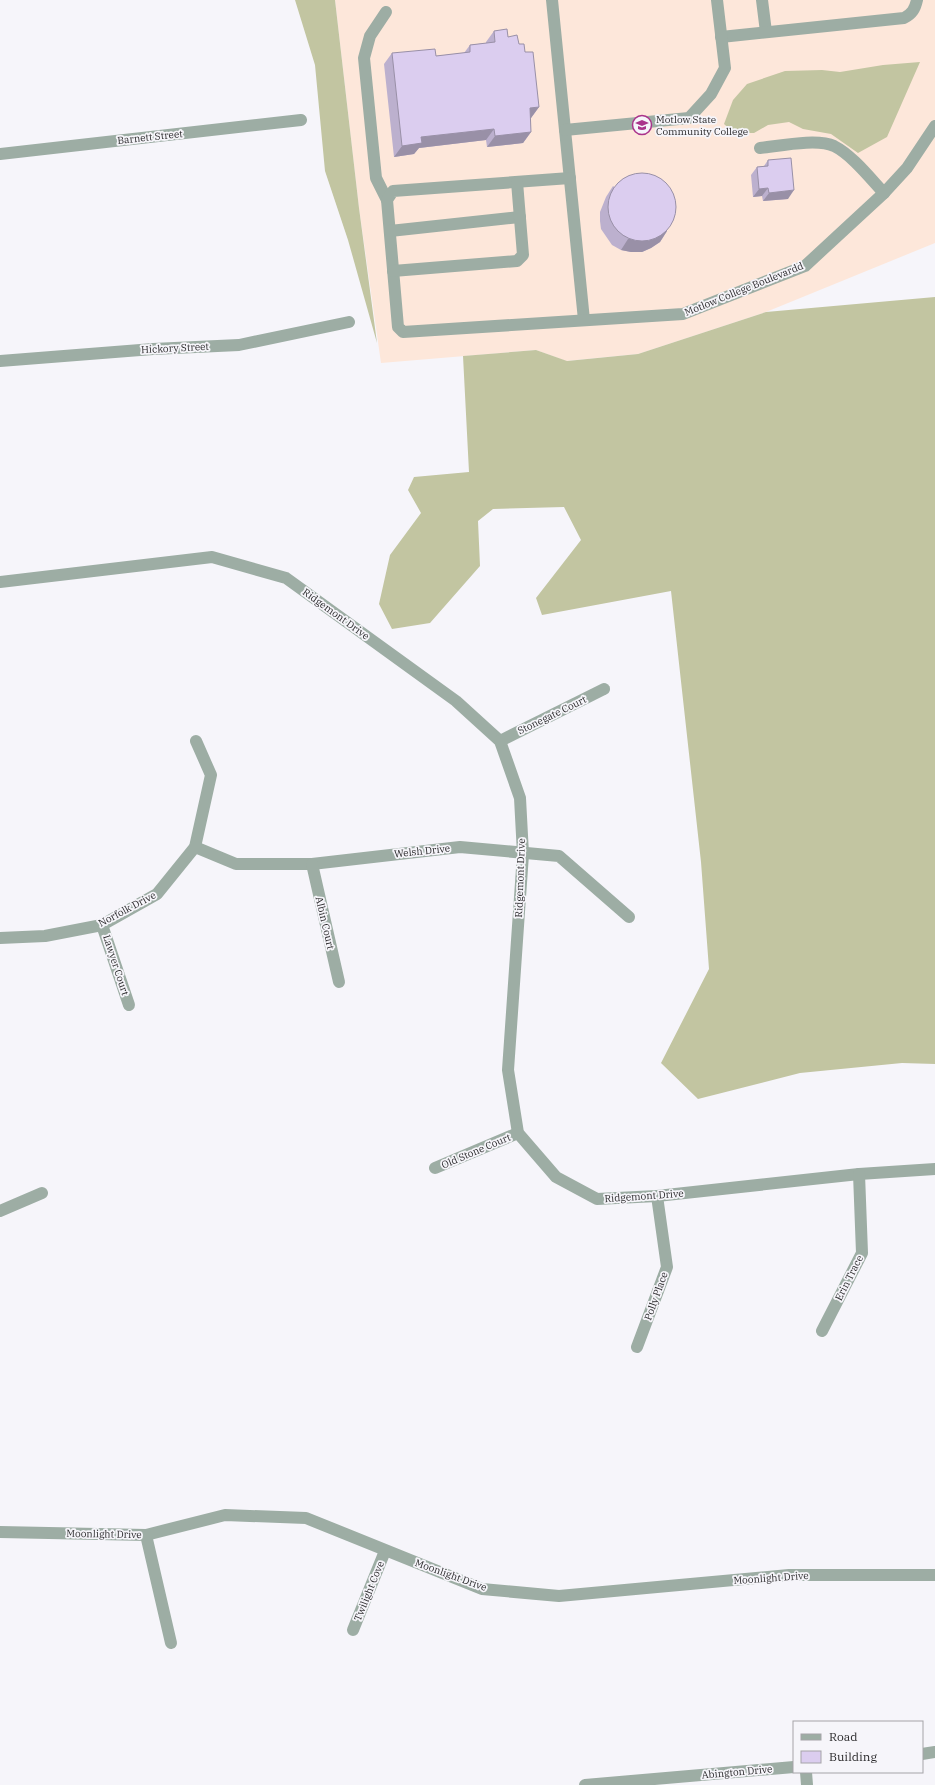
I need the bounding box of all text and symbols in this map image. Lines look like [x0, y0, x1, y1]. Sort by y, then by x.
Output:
place label: Motlow State Community College [656, 113, 748, 138]
school or university icon: Motlow State Community College [631, 114, 653, 136]
street label: Barnett Street [117, 127, 184, 147]
street label: Motlow College Boulevardd [683, 259, 805, 319]
street label: Hickory Street [141, 340, 210, 356]
street label: Ridgemont Drive [300, 585, 372, 643]
street label: Stonegate Court [515, 693, 589, 737]
street label: Ridgemont Drive [512, 838, 528, 918]
street label: Welsh Drive [393, 842, 451, 860]
street label: Norfolk Drive [96, 888, 158, 930]
street label: Albin Court [313, 895, 337, 951]
street label: Lawyer Court [100, 933, 132, 997]
street label: Old Stone Court [439, 1130, 513, 1171]
street label: Ridgemont Drive [604, 1187, 684, 1205]
street label: Erin Trace [832, 1253, 866, 1303]
street label: Polly Place [641, 1270, 671, 1322]
street label: Moonlight Drive [66, 1527, 142, 1541]
street label: Moonlight Drive [413, 1556, 489, 1594]
street label: Twilight Cove [351, 1559, 387, 1623]
street label: Moonlight Drive [733, 1569, 809, 1587]
legend [793, 1721, 923, 1773]
text: Road [829, 1729, 858, 1744]
text: Building [829, 1749, 877, 1764]
street label: Abington Drive [701, 1762, 773, 1782]

